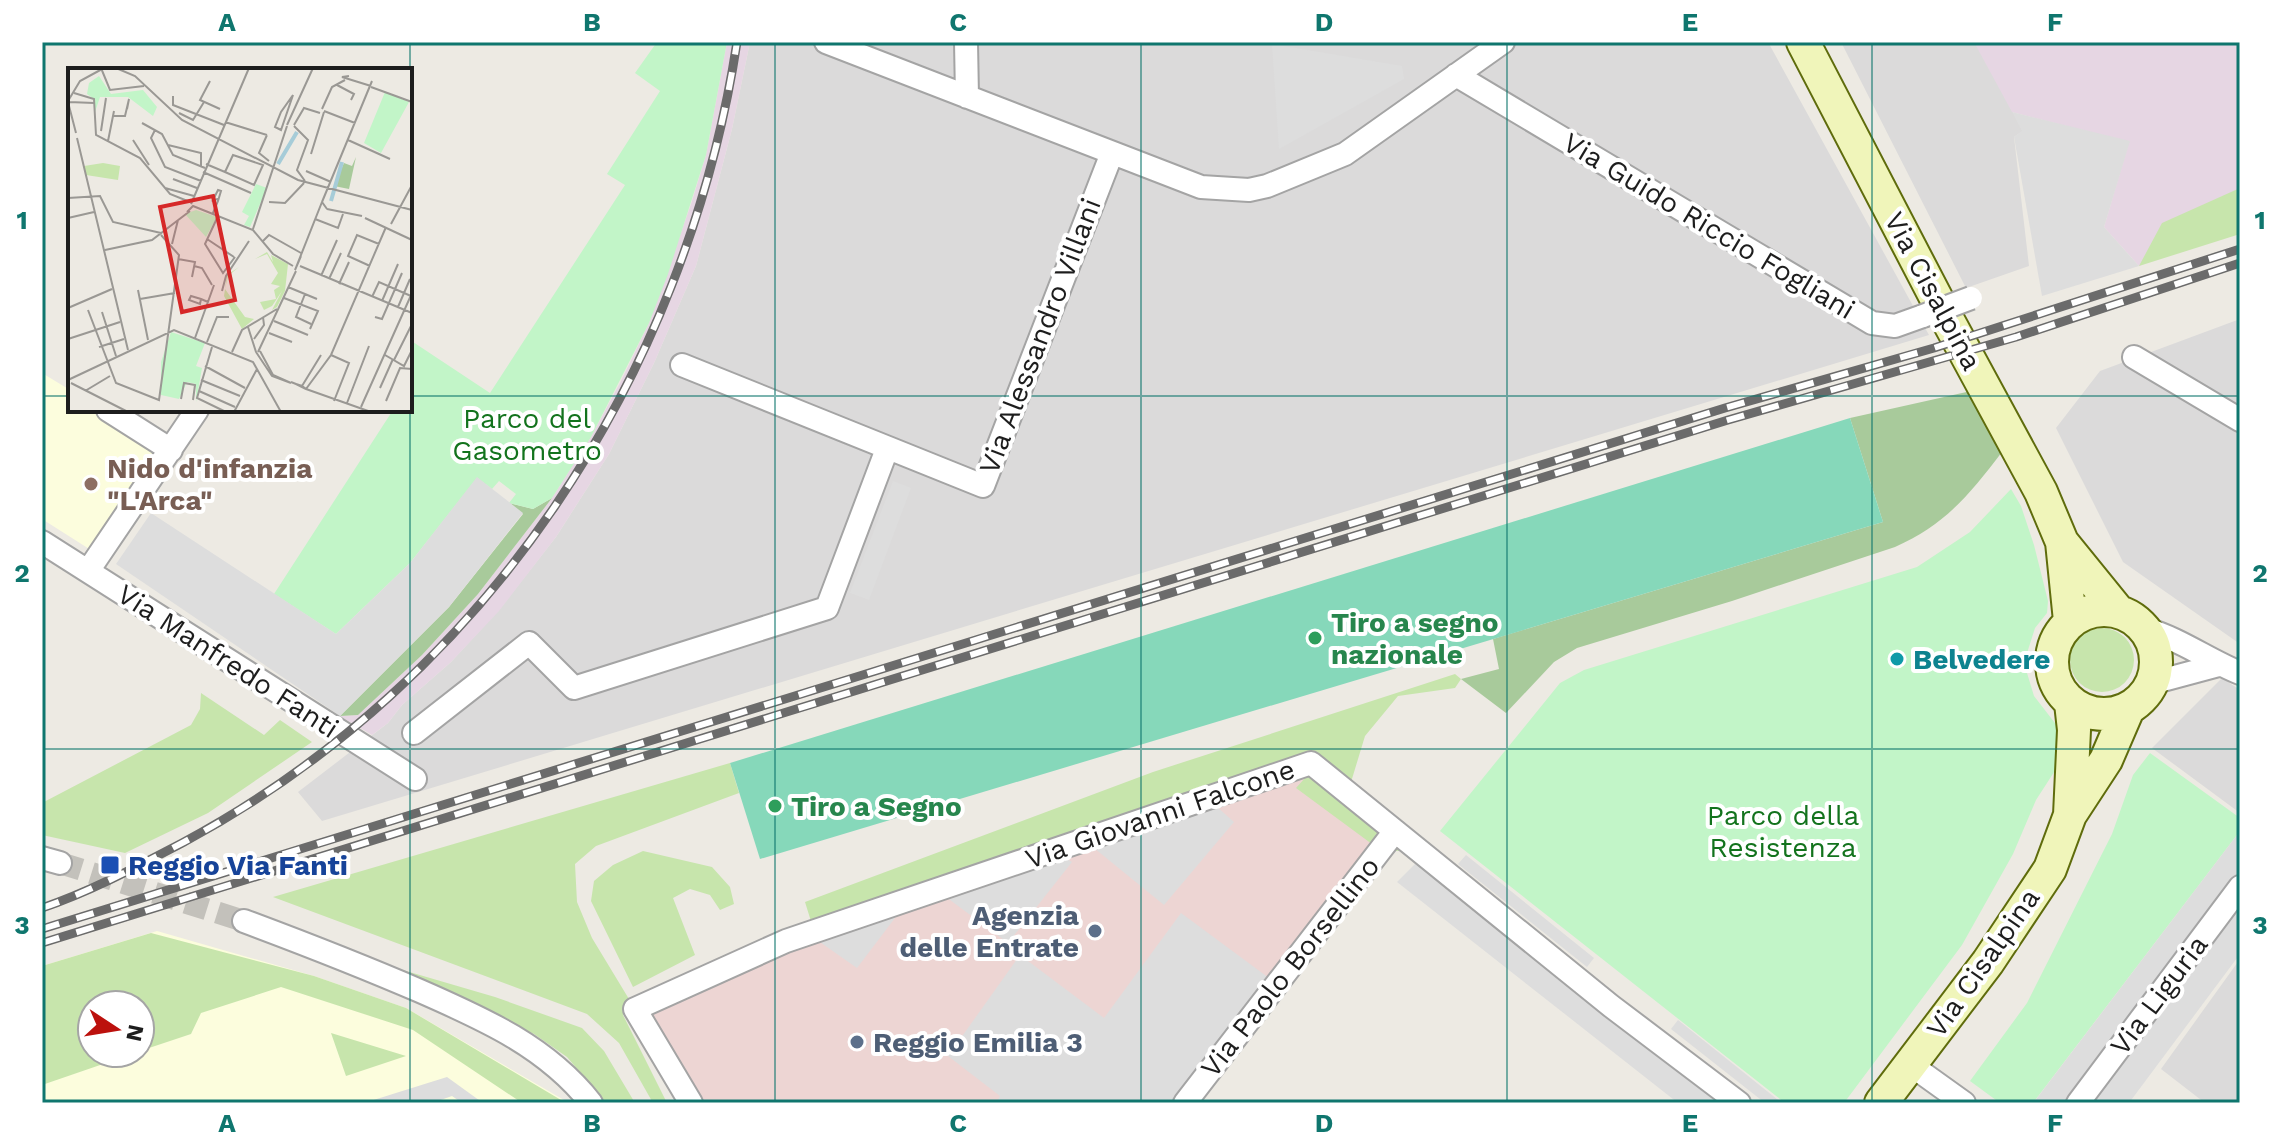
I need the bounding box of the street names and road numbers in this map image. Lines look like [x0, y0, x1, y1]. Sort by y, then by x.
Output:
street label: Via Guido Riccio Fogliani [1557, 126, 1861, 326]
street label: Via Alessandro Villani [972, 194, 1108, 478]
street label: Via Cisalpina [1878, 206, 1989, 376]
street label: Via Manfredo Fanti [111, 577, 345, 745]
street label: Via Giovanni Falcone [1021, 752, 1299, 876]
street label: Via Paolo Borsellino [1194, 850, 1386, 1084]
street label: Via Cisalpina [1919, 882, 2047, 1044]
street label: Via Liguria [2103, 928, 2215, 1061]

